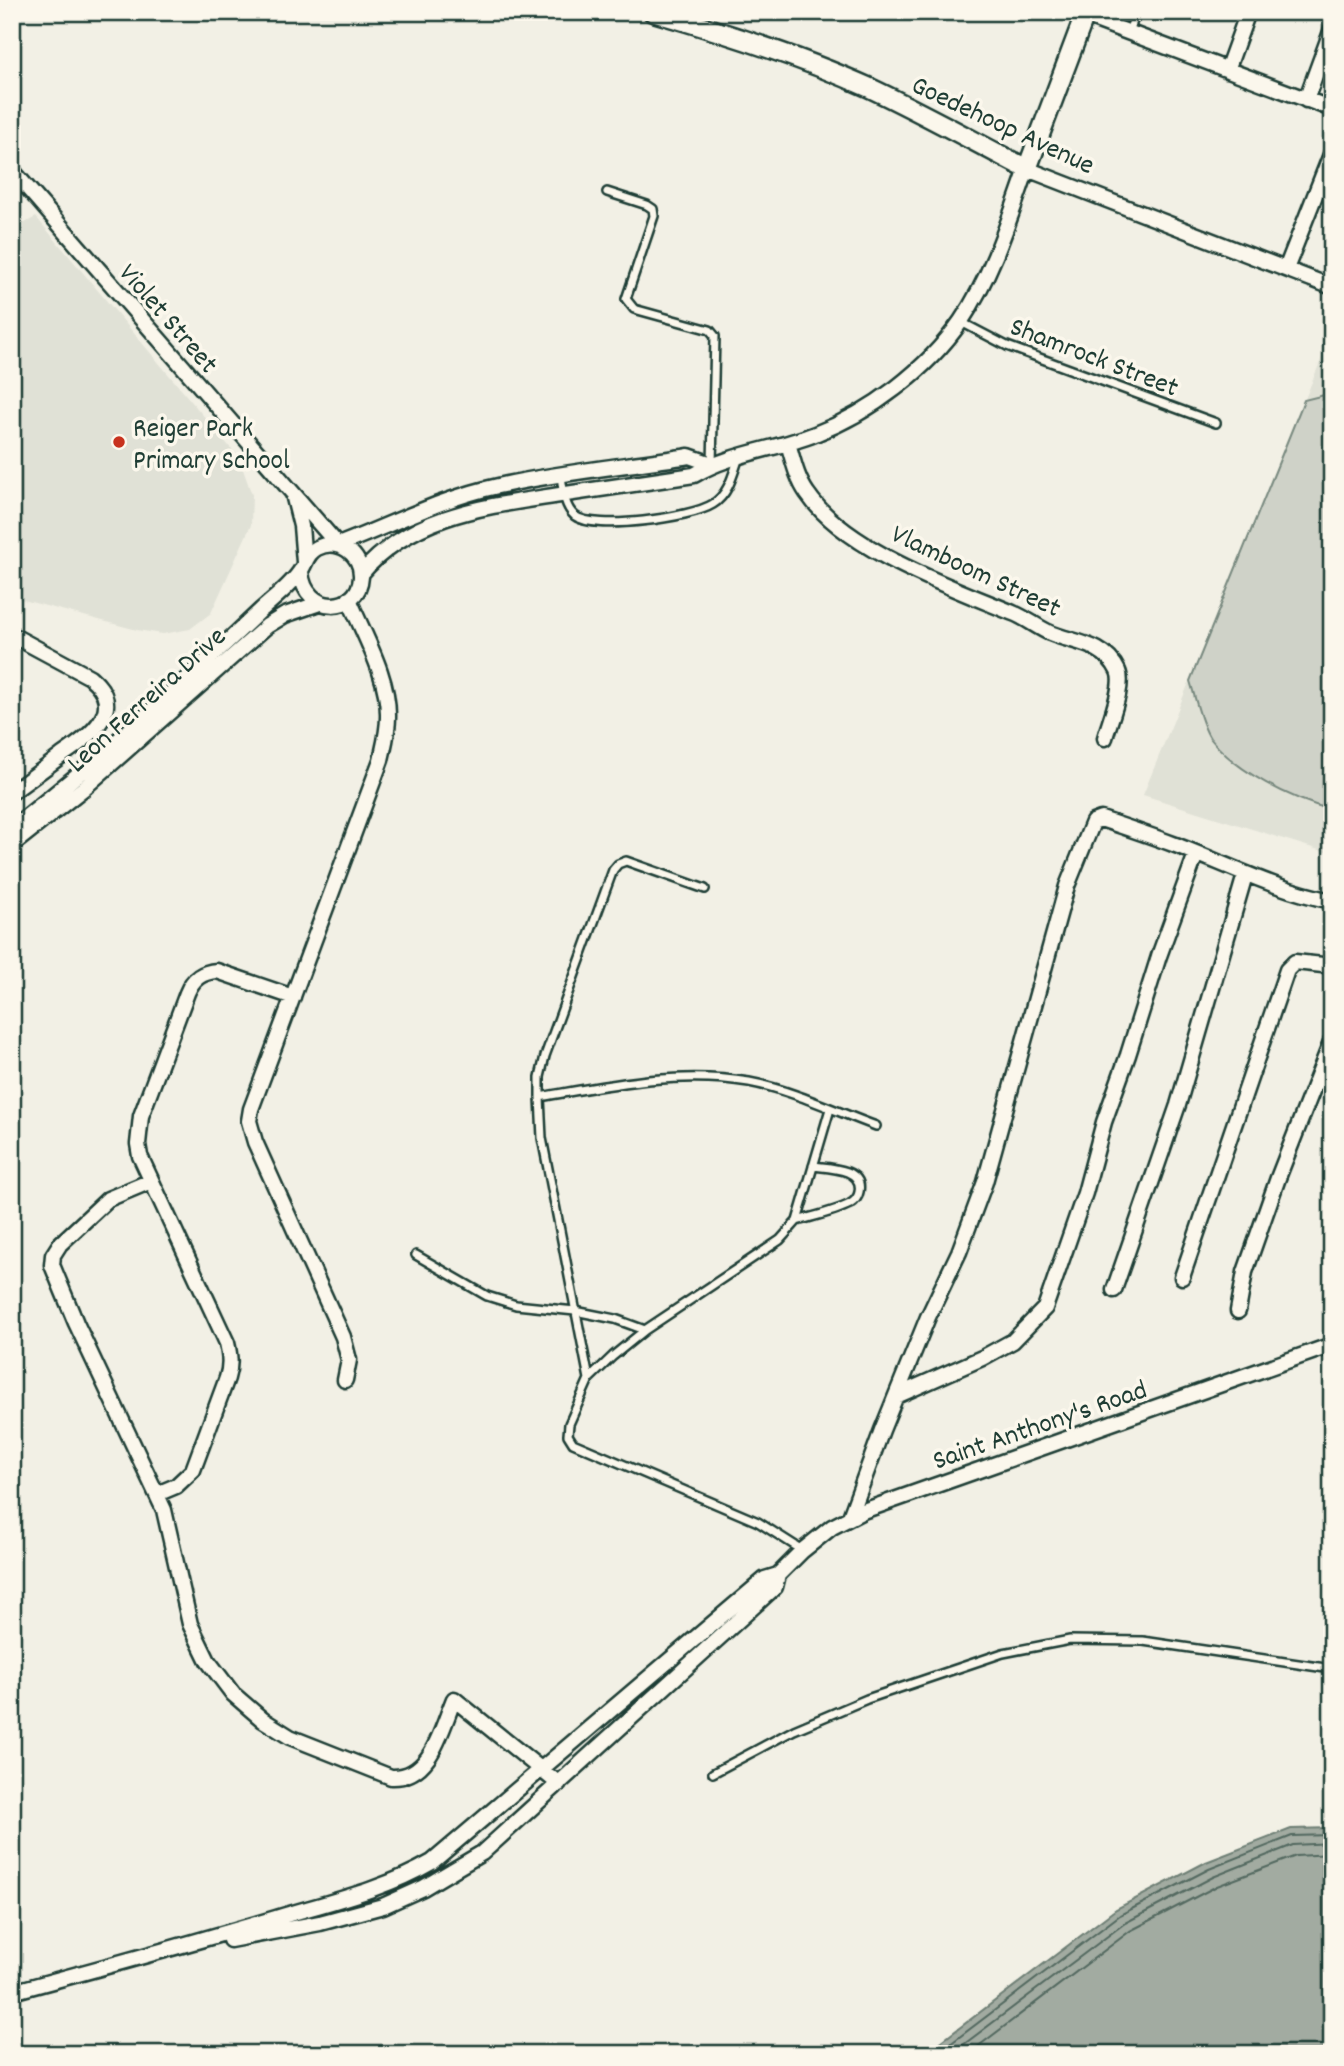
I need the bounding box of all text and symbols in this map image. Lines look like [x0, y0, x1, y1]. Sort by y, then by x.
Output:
street label: Goedehoop Avenue [904, 68, 1100, 188]
street label: Violet Street [107, 256, 226, 384]
street label: Shamrock Street [1003, 309, 1183, 410]
place label: Reiger Park Primary School [133, 411, 290, 483]
marker: Reiger Park Primary School [111, 434, 127, 450]
street label: Vlamboom Street [883, 517, 1066, 630]
street label: Leon Ferreira Drive [60, 619, 237, 784]
street label: Saint Anthony's Road [928, 1372, 1153, 1483]

